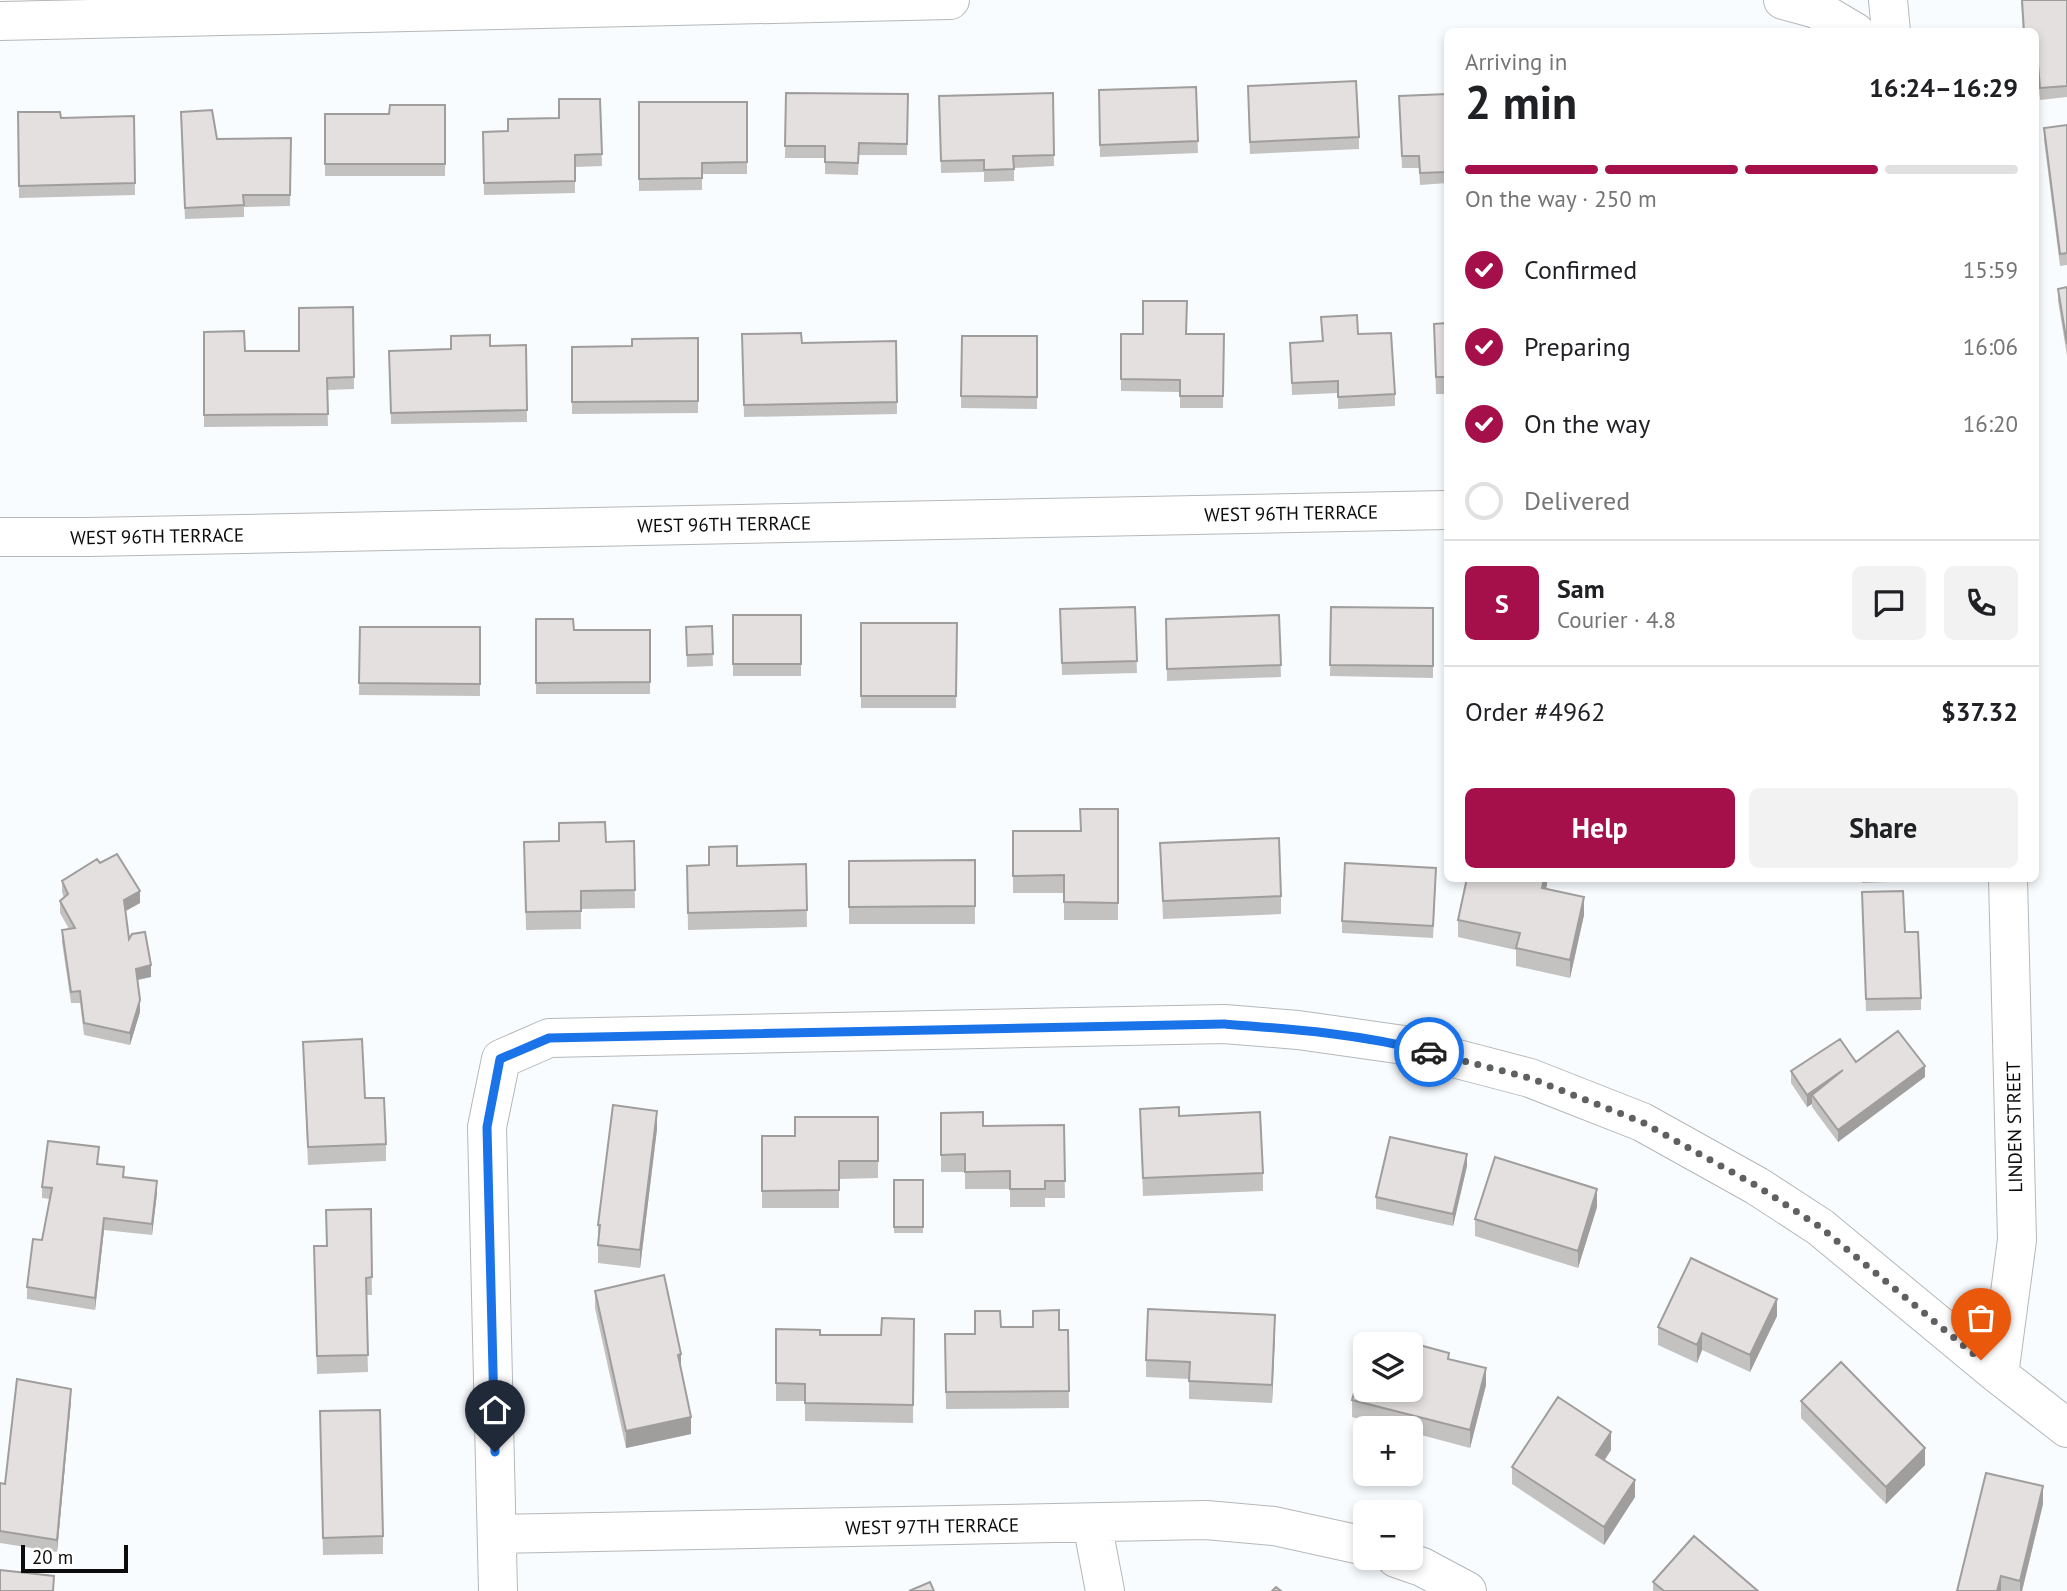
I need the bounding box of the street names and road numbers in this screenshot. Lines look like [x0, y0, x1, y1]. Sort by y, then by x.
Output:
street label: WEST 96TH TERRACE [1204, 499, 1378, 527]
street label: WEST 96TH TERRACE [637, 510, 811, 538]
street label: WEST 96TH TERRACE [70, 522, 244, 550]
street label: LINDEN STREET [2001, 1061, 2027, 1193]
street label: WEST 97TH TERRACE [845, 1512, 1019, 1540]

